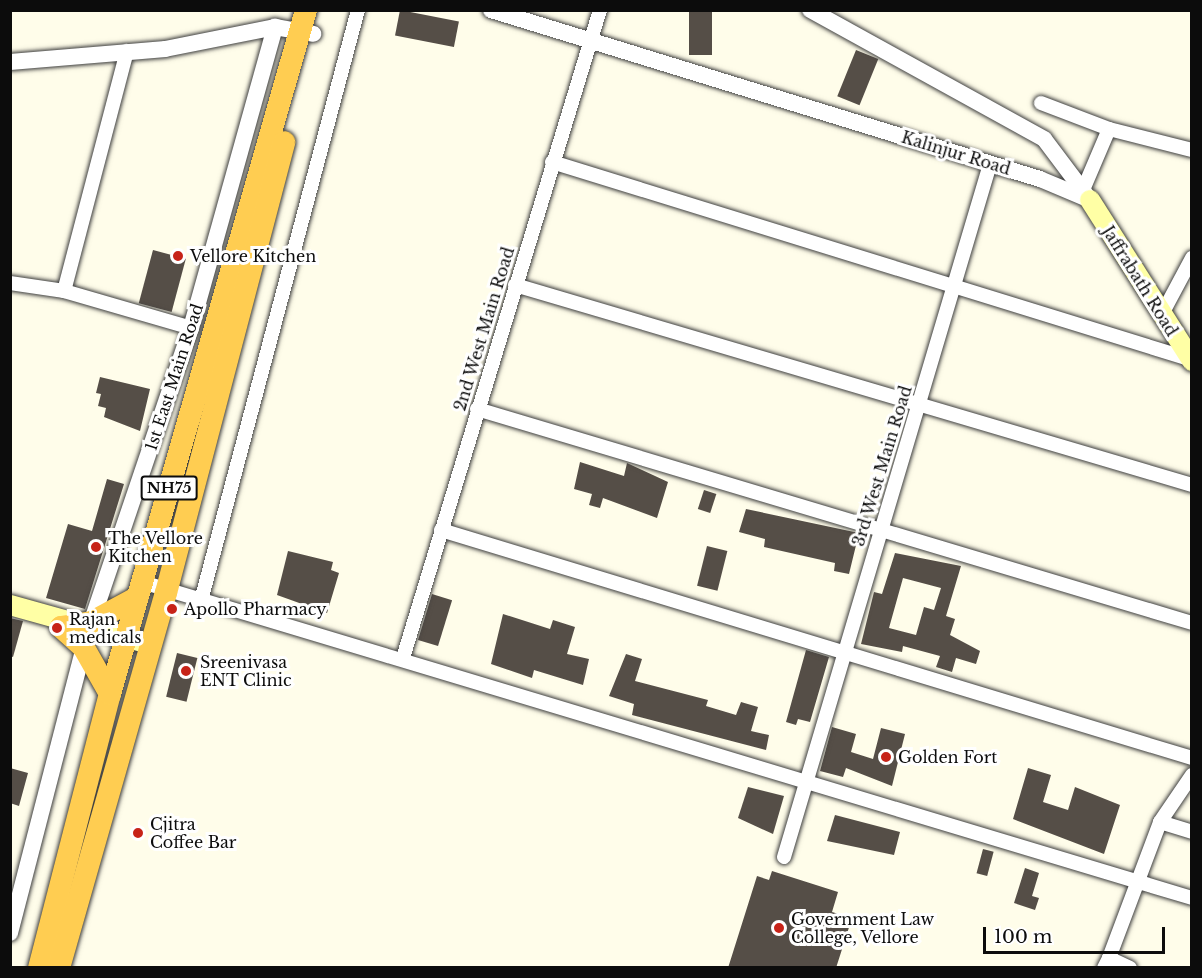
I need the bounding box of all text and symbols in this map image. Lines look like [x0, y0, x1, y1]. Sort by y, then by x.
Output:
street label: Kalinjur Road [899, 127, 1013, 179]
street label: Jaffrabath Road [1098, 222, 1182, 340]
street label: 2nd West Main Road [450, 244, 518, 414]
place label: Vellore Kitchen [190, 246, 316, 266]
marker: Vellore Kitchen [171, 249, 185, 263]
street label: 1st East Main Road [141, 301, 207, 453]
street label: 3rd West Main Road [848, 383, 916, 549]
road number: NH75 [140, 476, 198, 500]
place label: The Vellore Kitchen [108, 528, 203, 566]
marker: The Vellore Kitchen [89, 540, 103, 554]
place label: Apollo Pharmacy [184, 599, 326, 619]
marker: Apollo Pharmacy [165, 602, 179, 616]
place label: Rajan medicals [69, 609, 141, 647]
marker: Rajan medicals [50, 621, 64, 635]
place label: Sreenivasa ENT Clinic [200, 652, 292, 690]
marker: Sreenivasa ENT Clinic [177, 662, 195, 680]
place label: Golden Fort [898, 747, 997, 767]
marker: Golden Fort [879, 750, 893, 764]
place label: Cjitra Coffee Bar [150, 814, 236, 852]
marker: Cjitra Coffee Bar [131, 826, 145, 840]
place label: Government Law College, Vellore [791, 909, 934, 947]
scale bar [986, 915, 1168, 953]
marker: Government Law College, Vellore [772, 921, 786, 935]
text: 100 m [994, 926, 1052, 948]

